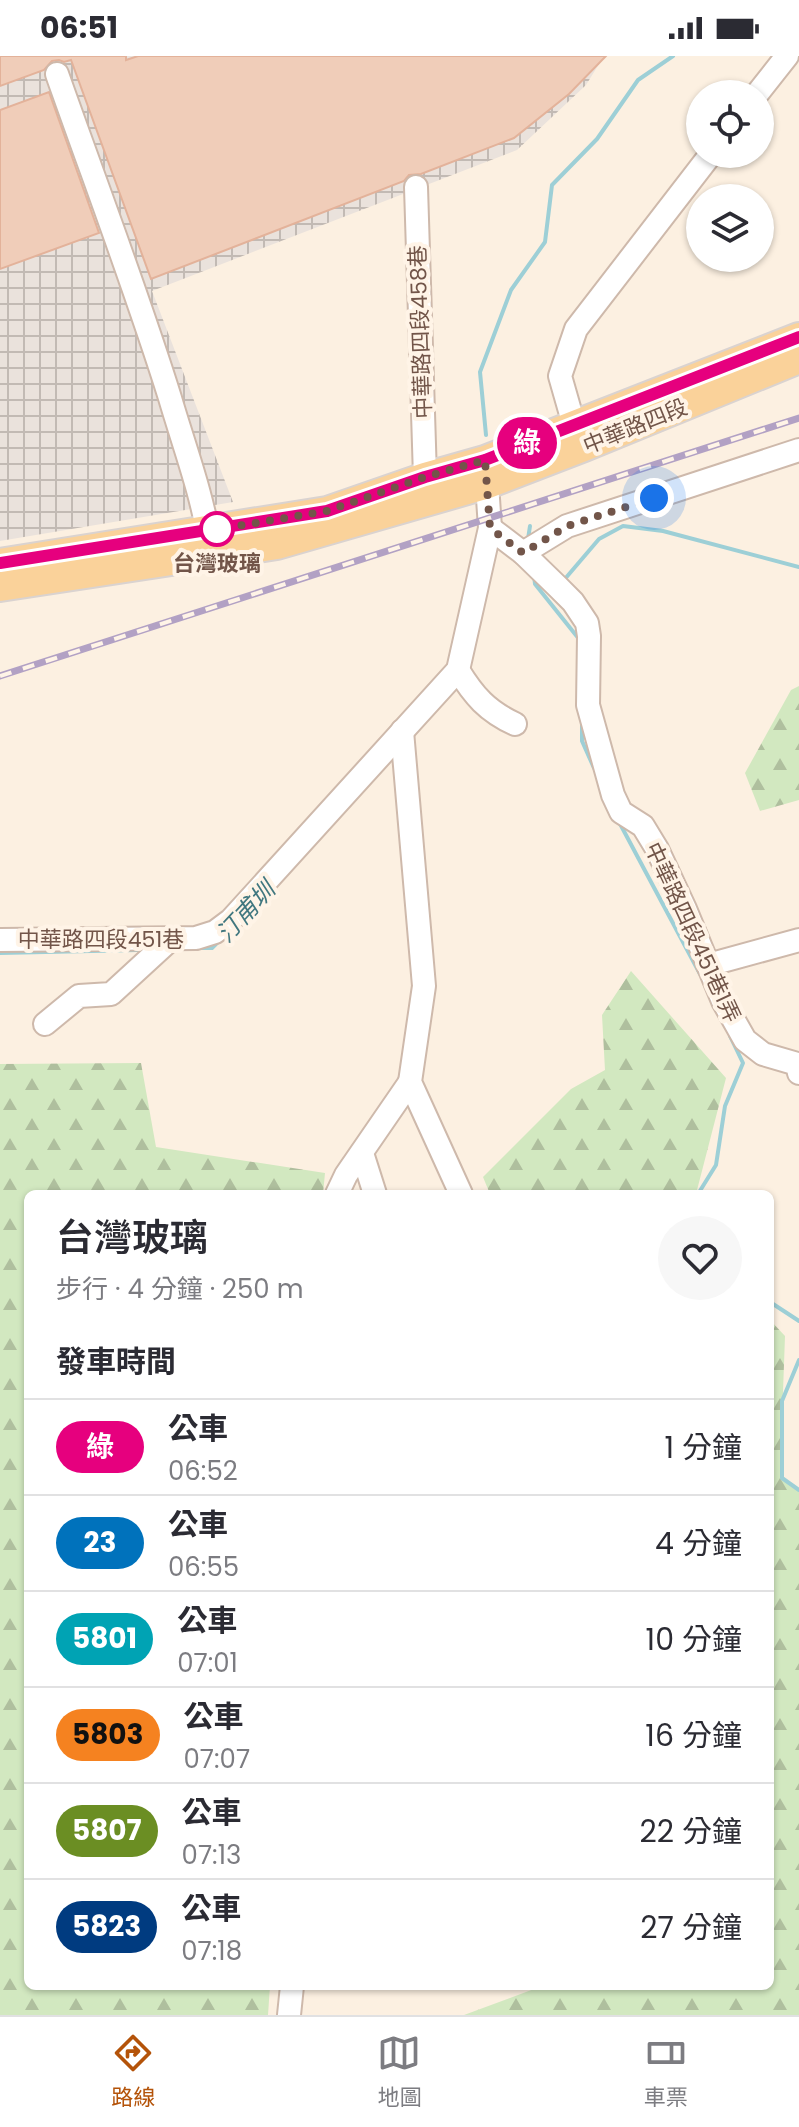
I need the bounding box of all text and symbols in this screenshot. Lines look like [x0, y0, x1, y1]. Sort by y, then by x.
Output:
text: 06:51 [40, 6, 118, 49]
map controls [686, 80, 774, 272]
button: locate [686, 80, 774, 168]
button: layers [686, 184, 774, 272]
street label: 中華路四段458巷 [402, 245, 439, 419]
street label: 中華路四段 [578, 391, 692, 461]
line badge: 綠 [501, 417, 553, 469]
text: 綠 [513, 423, 541, 462]
your location [634, 478, 674, 518]
marker: 台灣玻璃 [200, 512, 234, 546]
place label: 台灣玻璃 [173, 548, 261, 579]
street label: 中華路四段451巷1弄 [637, 837, 748, 1027]
water label: 汀甫圳 [209, 872, 284, 949]
street label: 中華路四段451巷 [18, 924, 184, 955]
text: 台灣玻璃 [56, 1211, 208, 1264]
button: heart [658, 1216, 742, 1300]
text: 步行 · 4 分鐘 · 250 m [56, 1271, 303, 1307]
text: 發車時間 [56, 1340, 176, 1383]
text: 公車 [168, 1407, 228, 1450]
text: 1 分鐘 [664, 1426, 742, 1469]
text: 綠 [86, 1427, 114, 1466]
text: 06:52 [168, 1453, 238, 1489]
text: 公車 [168, 1503, 228, 1546]
text: 4 分鐘 [655, 1522, 742, 1565]
text: 23 [84, 1523, 116, 1562]
text: 06:55 [168, 1549, 239, 1585]
text: 公車 [177, 1599, 237, 1642]
text: 10 分鐘 [646, 1618, 742, 1661]
text: 5801 [72, 1619, 137, 1658]
text: 07:01 [177, 1645, 238, 1681]
text: 公車 [184, 1695, 244, 1738]
text: 16 分鐘 [645, 1714, 742, 1757]
text: 5803 [72, 1715, 144, 1754]
text: 07:07 [184, 1741, 250, 1777]
text: 公車 [182, 1791, 242, 1834]
text: 22 分鐘 [639, 1810, 742, 1853]
text: 5807 [72, 1811, 142, 1850]
text: 07:13 [182, 1837, 241, 1873]
text: 公車 [181, 1887, 241, 1930]
text: 27 分鐘 [640, 1906, 742, 1949]
text: 5823 [72, 1907, 141, 1946]
text: 07:18 [181, 1933, 242, 1969]
tab: 路線 [111, 2031, 155, 2114]
tab: 地圖 [377, 2031, 422, 2114]
tab: 車票 [644, 2031, 688, 2114]

